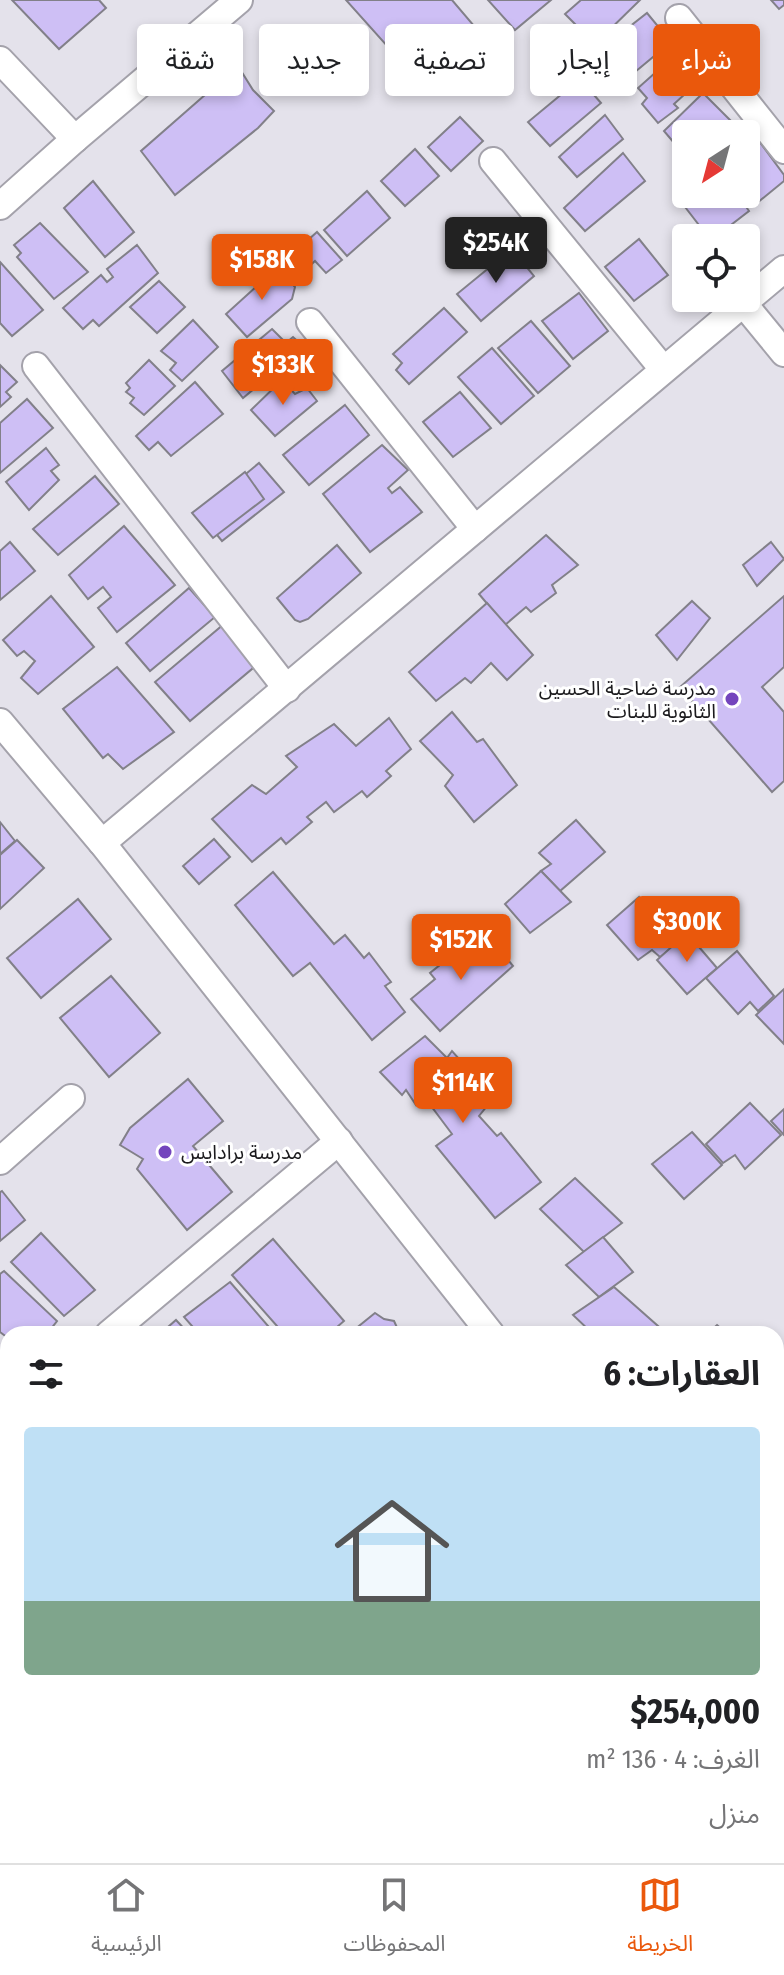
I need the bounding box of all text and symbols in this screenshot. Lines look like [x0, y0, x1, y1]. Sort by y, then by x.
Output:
chip: شقة [137, 24, 243, 96]
chip: جديد [259, 24, 369, 96]
chip: تصفية [385, 24, 514, 96]
chip: إيجار [530, 24, 637, 96]
chip: شراء [653, 24, 760, 96]
north arrow [672, 120, 760, 208]
map controls [672, 120, 760, 312]
pin: $254K [440, 217, 552, 285]
button: locate [672, 224, 760, 312]
text: $254K [463, 227, 529, 258]
pin: $158K [206, 234, 318, 302]
text: $158K [230, 244, 294, 275]
pin: $133K [227, 339, 339, 407]
text: $133K [252, 349, 314, 380]
place label: مدرسة ضاحية الحسين الثانوية للبنات [539, 676, 716, 723]
marker: مدرسة ضاحية الحسين الثانوية للبنات [723, 690, 741, 708]
pin: $300K [631, 896, 743, 964]
text: $300K [653, 906, 721, 937]
pin: $152K [405, 914, 517, 982]
text: $152K [430, 924, 492, 955]
pin: $114K [407, 1057, 519, 1125]
text: $114K [432, 1067, 494, 1098]
place label: مدرسة برادايس [181, 1140, 302, 1164]
marker: مدرسة برادايس [156, 1143, 174, 1161]
icon: filters [24, 1352, 68, 1396]
text: العقارات: 6 [603, 1353, 760, 1394]
icon: home [320, 1479, 464, 1623]
text: $254,000 [631, 1691, 760, 1732]
text: الغرف: 4 · 136 m² [586, 1744, 760, 1775]
text: منزل [709, 1799, 760, 1830]
tab: الرئيسية [91, 1873, 162, 1967]
tab: المحفوظات [343, 1873, 445, 1967]
tab: الخريطة [627, 1873, 693, 1967]

